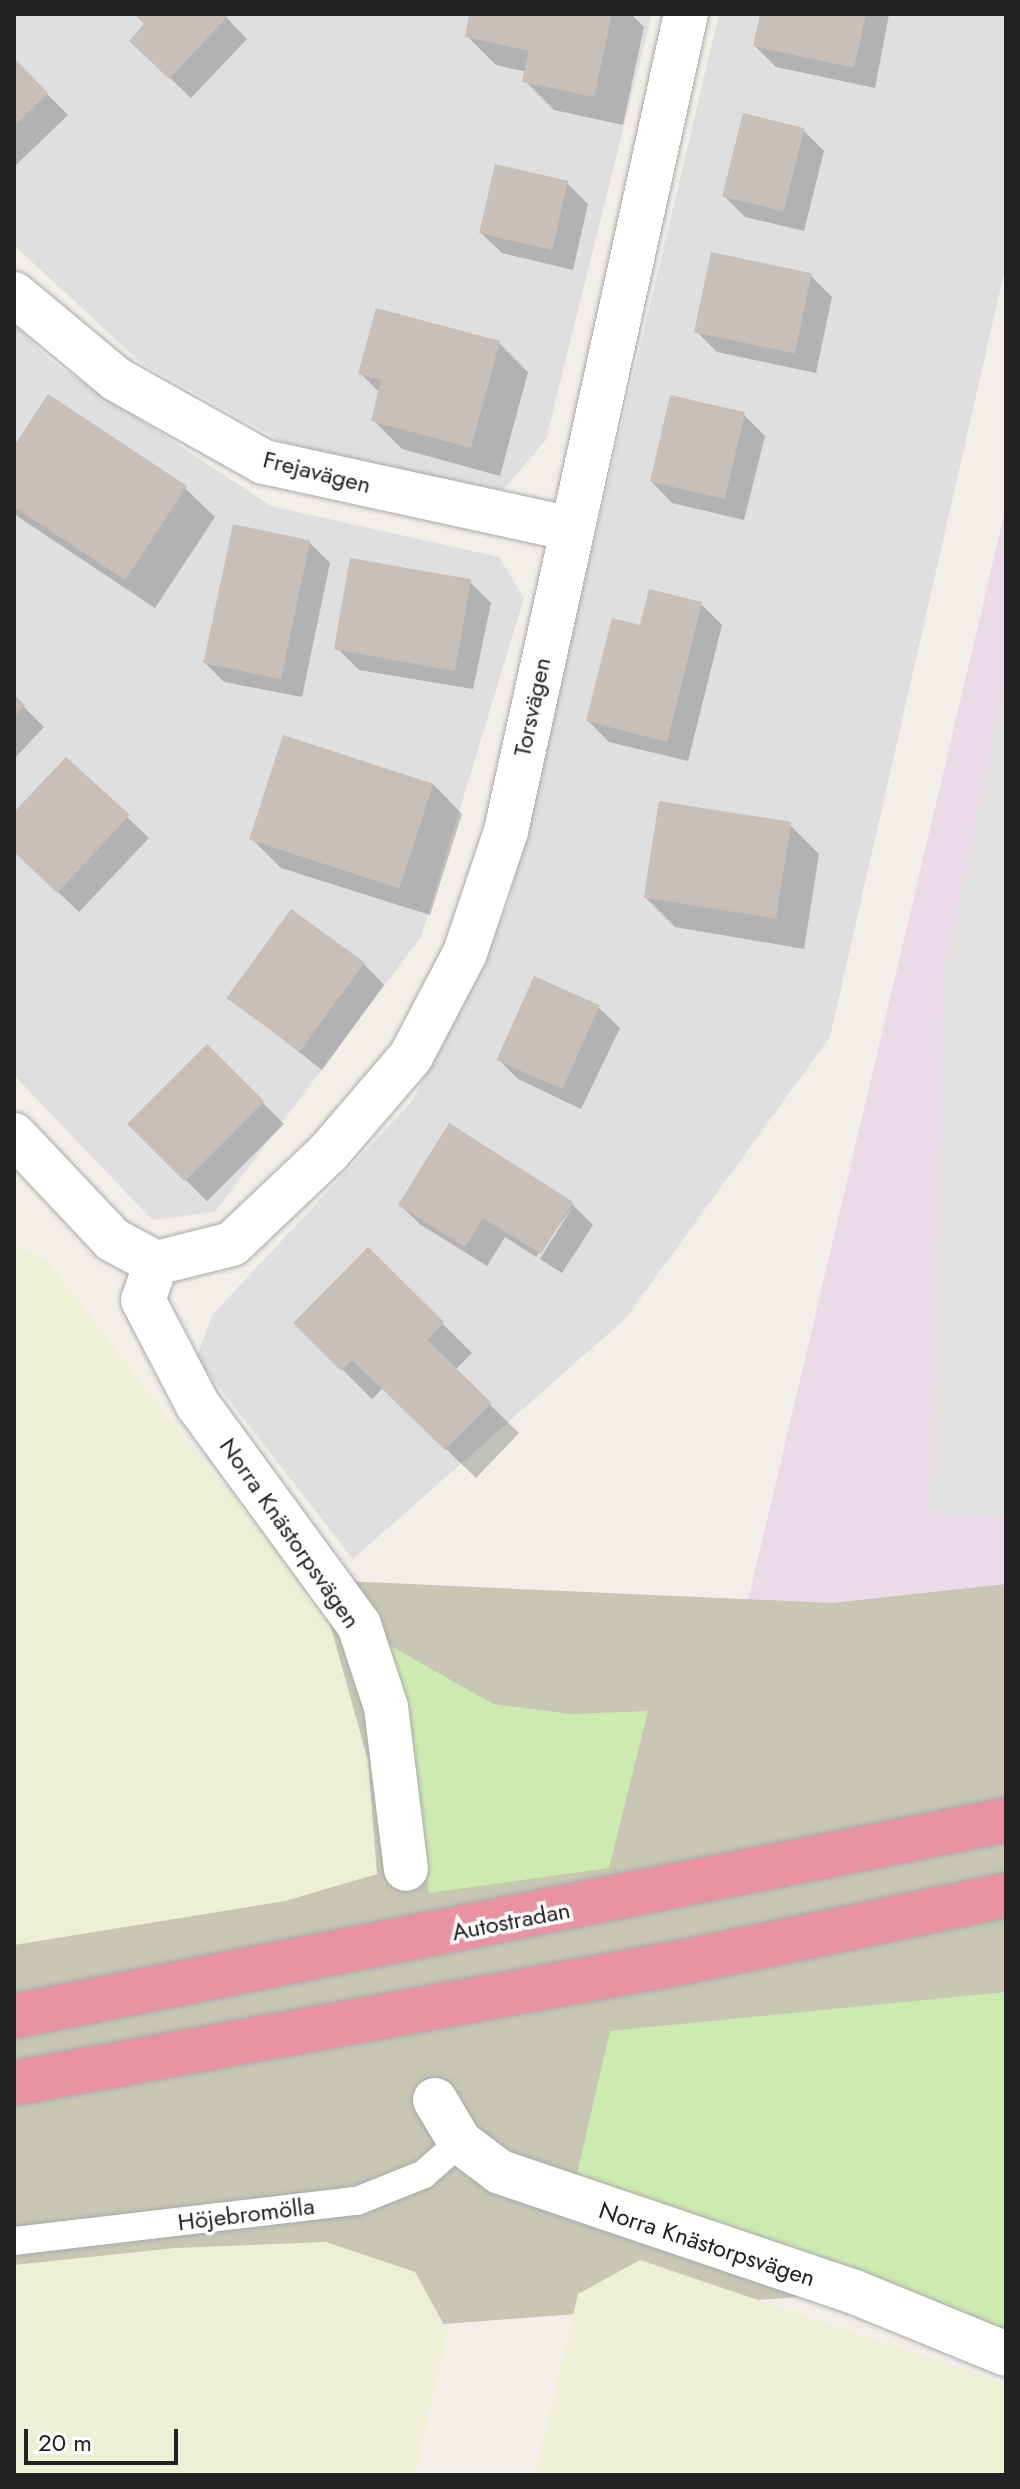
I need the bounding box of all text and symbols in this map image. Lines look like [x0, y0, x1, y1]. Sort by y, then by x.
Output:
street label: Frejavägen [260, 445, 374, 499]
street label: Torsvägen [507, 655, 557, 759]
street label: Norra Knästorpsvägen [214, 1432, 366, 1634]
street label: Autostradan [449, 1895, 573, 1947]
street label: Höjebromölla [176, 2191, 316, 2237]
street label: Norra Knästorpsvägen [595, 2195, 819, 2293]
scale bar [28, 2413, 182, 2463]
text: 20 m [38, 2425, 92, 2460]

